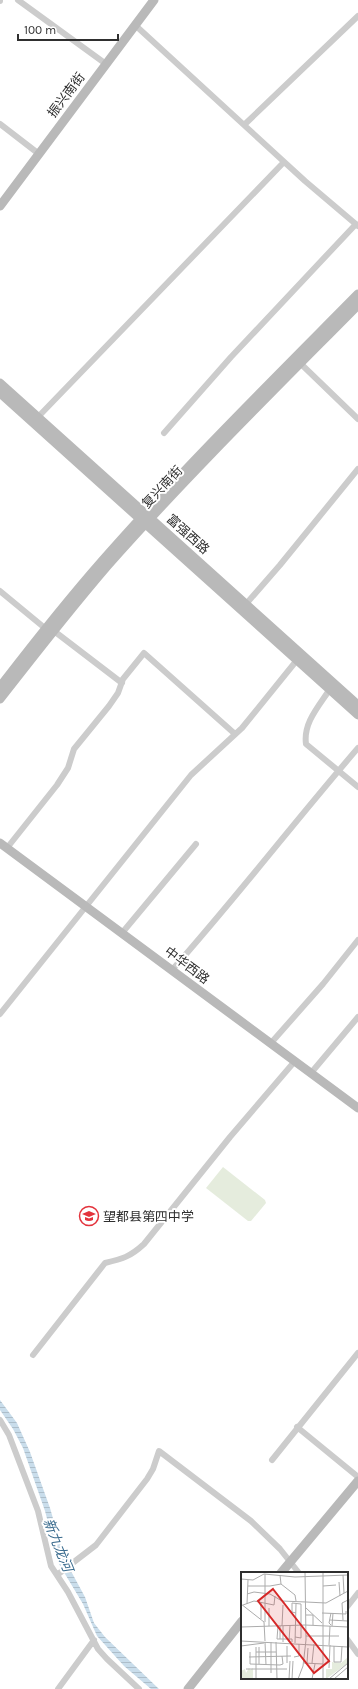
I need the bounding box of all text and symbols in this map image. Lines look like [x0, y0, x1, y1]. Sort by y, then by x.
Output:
scale bar [18, 16, 118, 42]
text: 100 m [24, 23, 56, 37]
street label: 振兴南街 [44, 70, 88, 120]
street label: 复兴南街 [139, 463, 185, 511]
street label: 富强西路 [164, 511, 212, 557]
street label: 中华西路 [162, 943, 212, 987]
school or university icon: 望都县第四中学 [78, 1205, 100, 1227]
place label: 望都县第四中学 [103, 1209, 194, 1224]
water label: 新九龙河 [40, 1516, 77, 1577]
inset map [241, 1572, 348, 1679]

